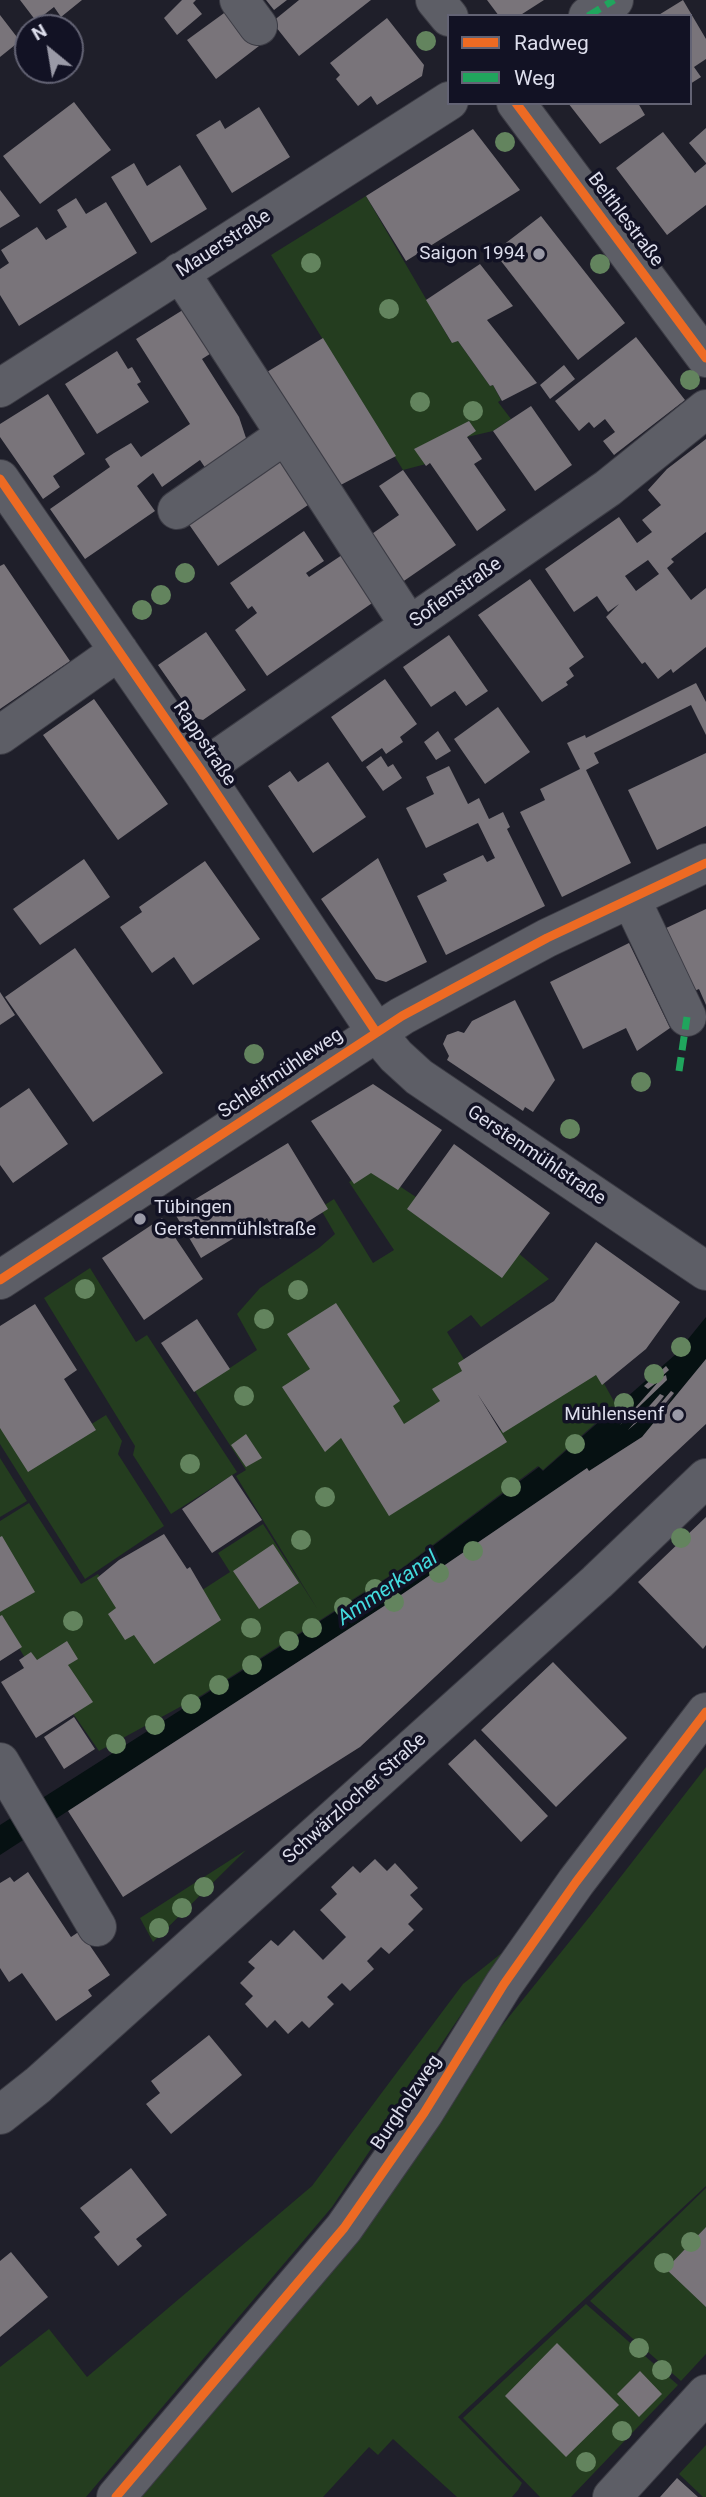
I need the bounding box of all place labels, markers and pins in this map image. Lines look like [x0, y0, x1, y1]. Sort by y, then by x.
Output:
place label: Saigon 1994 [419, 243, 525, 265]
marker: Saigon 1994 [531, 246, 547, 262]
place label: Tübingen Gerstenmühlstraße [154, 1197, 316, 1241]
marker: Tübingen Gerstenmühlstraße [132, 1211, 148, 1227]
place label: Mühlensenf [564, 1404, 664, 1426]
marker: Mühlensenf [670, 1407, 686, 1423]

